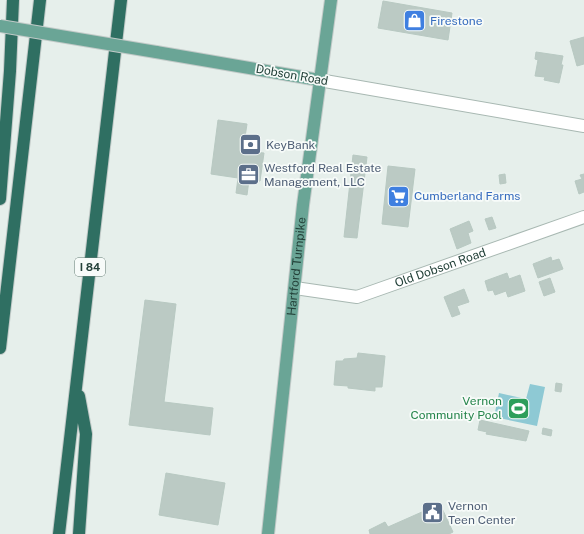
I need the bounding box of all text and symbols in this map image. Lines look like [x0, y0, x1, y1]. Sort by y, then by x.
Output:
shop icon: Firestone [402, 8, 428, 34]
place label: Firestone [430, 14, 483, 28]
street label: Dobson Road [255, 62, 329, 88]
bank icon: KeyBank [238, 132, 264, 158]
place label: KeyBank [266, 138, 316, 152]
place label: Westford Real Estate Management, LLC [264, 161, 382, 189]
office icon: Westford Real Estate Management, LLC [235, 162, 261, 188]
supermarket icon: Cumberland Farms [385, 183, 411, 209]
place label: Cumberland Farms [414, 189, 520, 203]
street label: Hartford Turnpike [284, 216, 309, 317]
street label: Old Dobson Road [393, 245, 488, 290]
road number: I 84 [75, 258, 105, 276]
place label: Vernon Community Pool [411, 394, 502, 422]
sports icon: Vernon Community Pool [505, 395, 531, 421]
place label: Vernon Teen Center [448, 499, 516, 527]
public building icon: Vernon Teen Center [419, 500, 445, 526]

